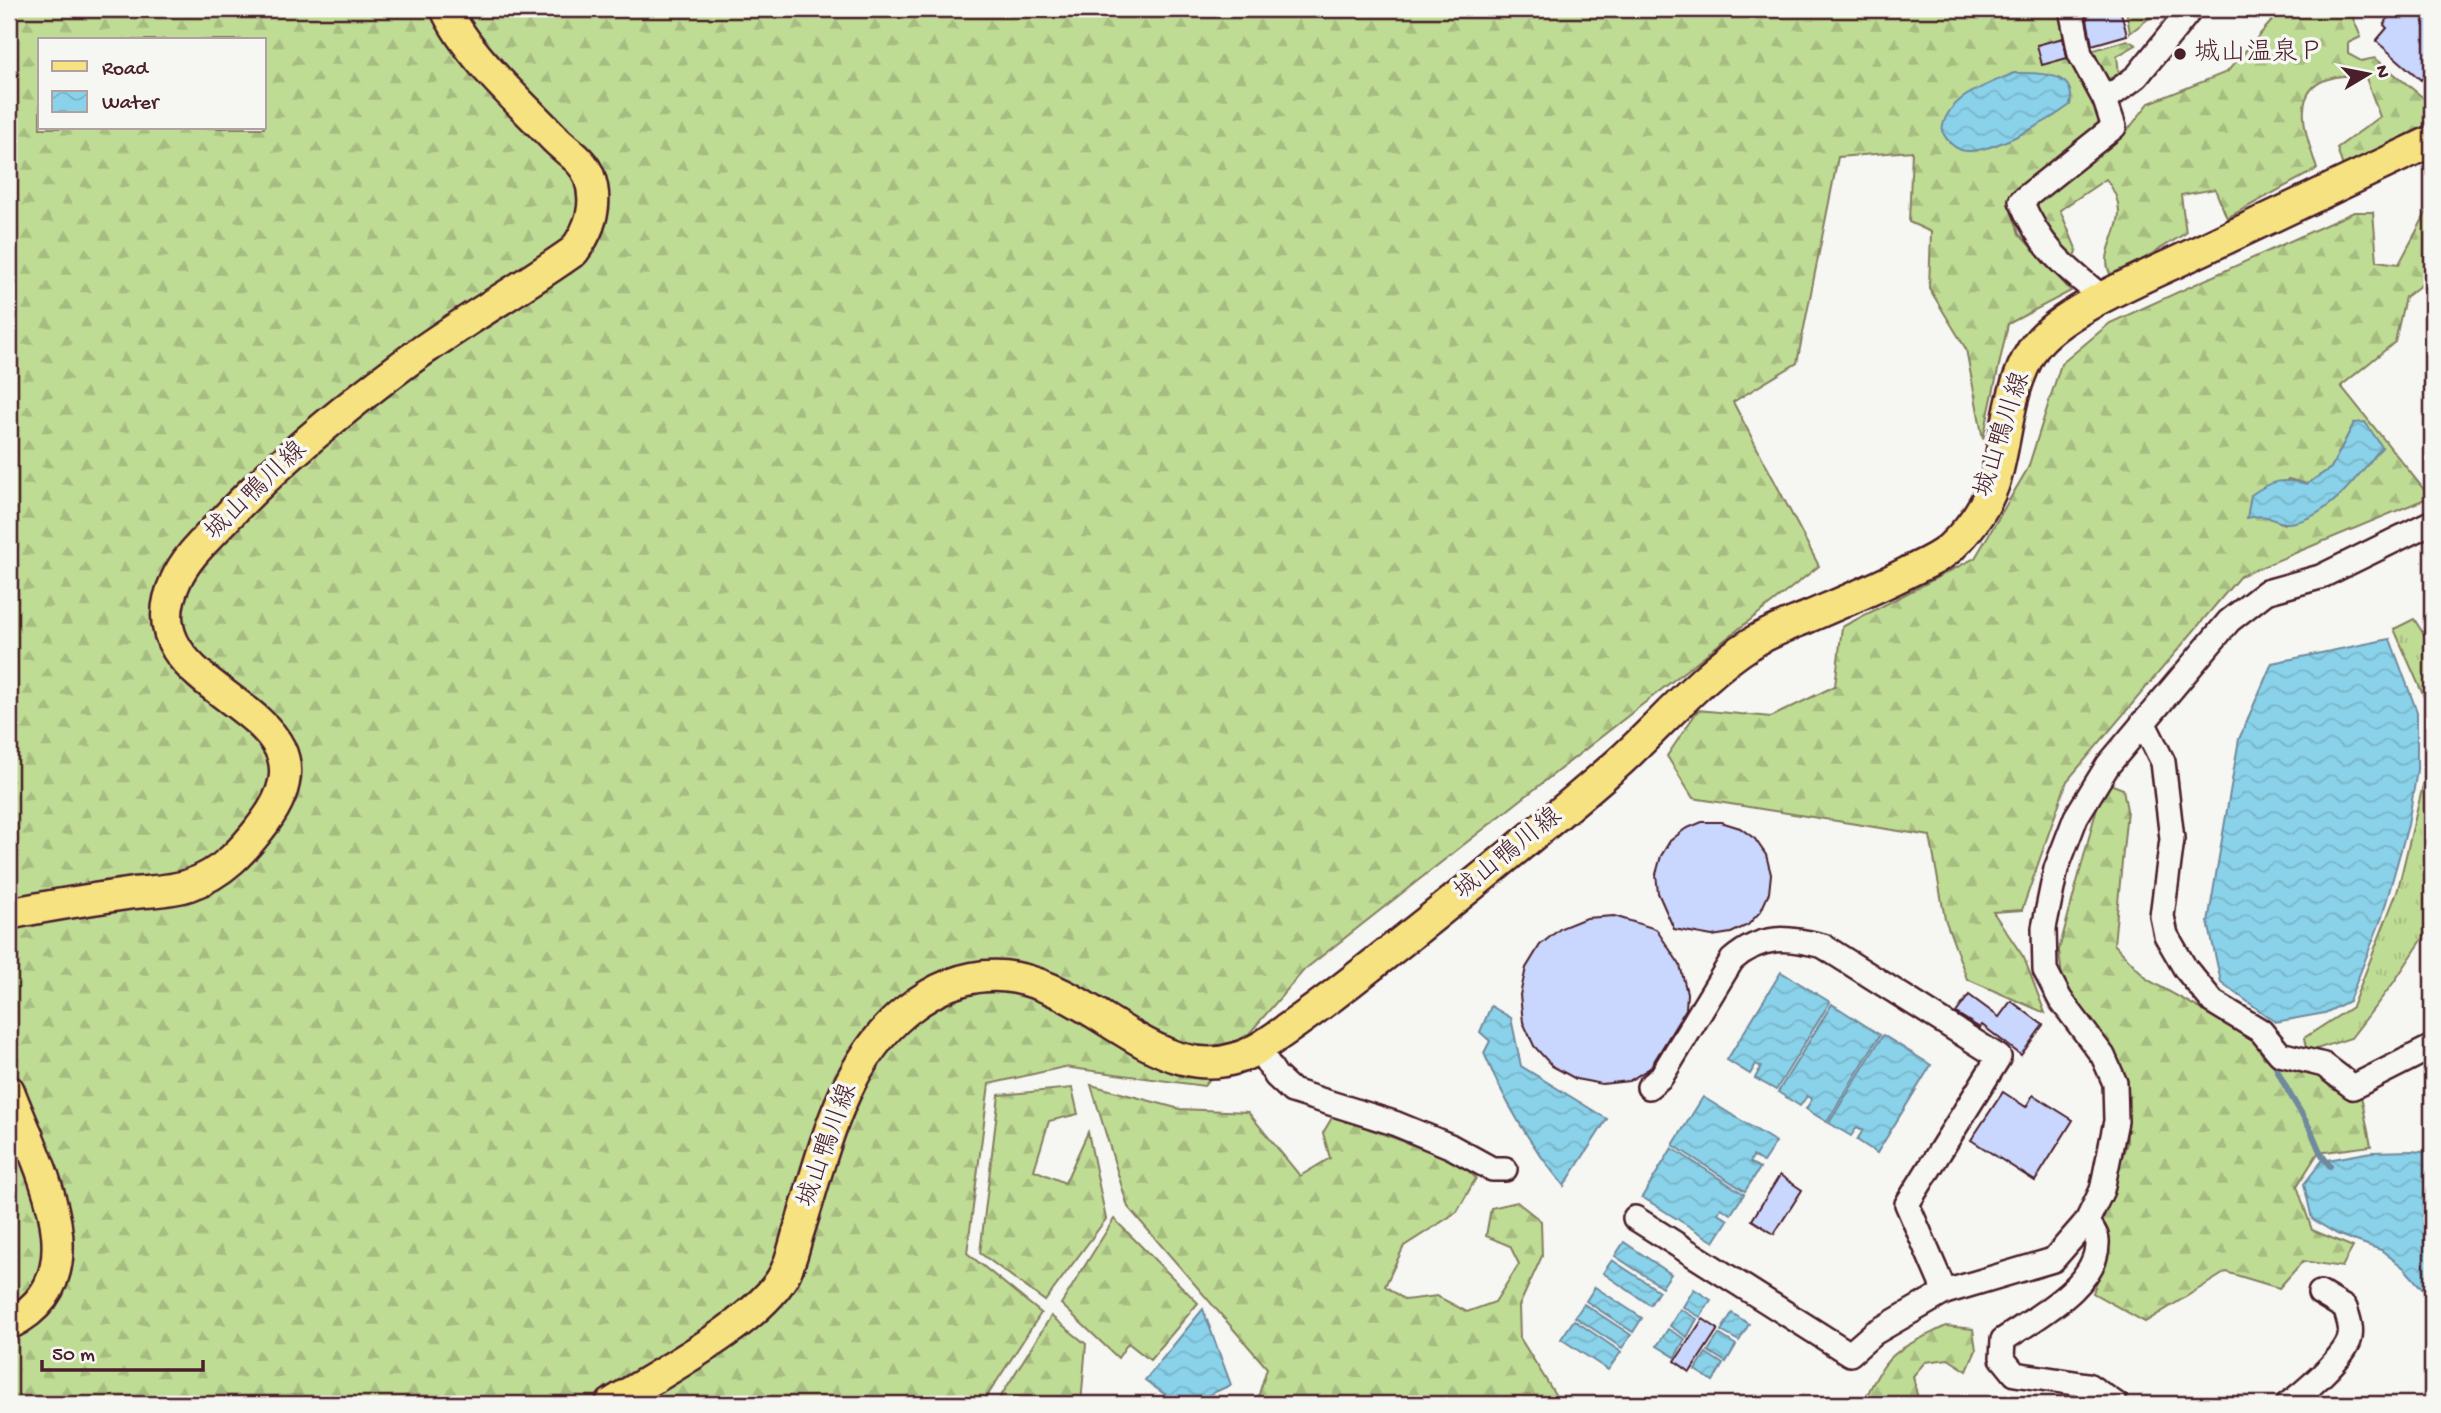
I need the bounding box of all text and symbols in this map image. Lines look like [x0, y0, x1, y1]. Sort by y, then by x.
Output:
place label: 城山温泉Ｐ [2194, 37, 2324, 70]
legend [38, 38, 266, 130]
north arrow [2332, 38, 2402, 108]
marker: 城山温泉Ｐ [2172, 46, 2188, 62]
text: Road [102, 58, 150, 83]
text: N [2369, 64, 2394, 80]
text: Water [102, 92, 160, 117]
street label: 城山鴨川線 [1967, 368, 2039, 502]
street label: 城山鴨川線 [198, 434, 315, 548]
street label: 城山鴨川線 [1447, 800, 1569, 908]
street label: 城山鴨川線 [790, 1079, 866, 1212]
scale bar [42, 1329, 203, 1373]
text: 50 m [52, 1344, 95, 1369]

